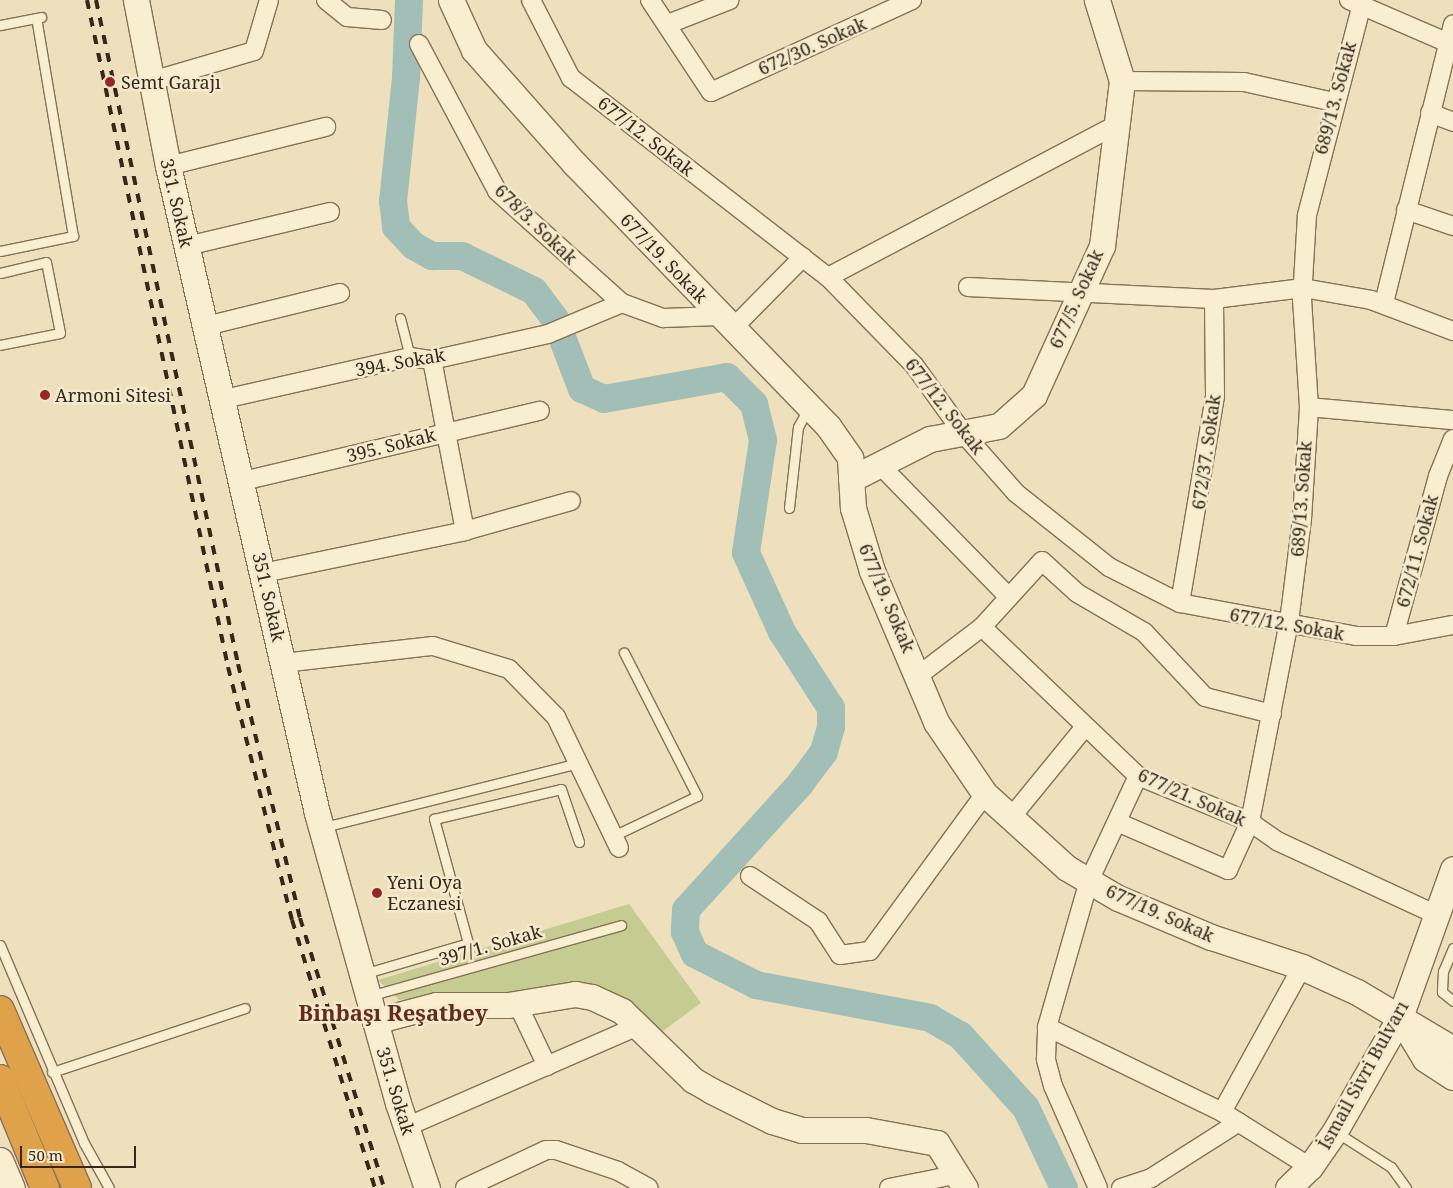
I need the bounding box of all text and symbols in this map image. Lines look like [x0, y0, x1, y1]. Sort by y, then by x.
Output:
street label: 672/30. Sokak [755, 13, 869, 79]
street label: 689/13. Sokak [1310, 39, 1360, 157]
place label: Semt Garajı [121, 71, 221, 93]
marker: Semt Garajı [103, 75, 117, 89]
street label: 677/12. Sokak [594, 92, 698, 180]
street label: 351. Sokak [156, 156, 198, 250]
street label: 678/3. Sokak [490, 179, 582, 269]
street label: 677/19. Sokak [616, 209, 712, 307]
street label: 677/5. Sokak [1045, 246, 1107, 352]
street label: 394. Sokak [353, 343, 447, 381]
street label: 677/12. Sokak [901, 354, 989, 458]
place label: Armoni Sitesi [55, 384, 171, 406]
marker: Armoni Sitesi [39, 389, 51, 401]
street label: 672/37. Sokak [1187, 393, 1225, 511]
street label: 395. Sokak [344, 424, 438, 466]
street label: 689/13. Sokak [1286, 440, 1316, 558]
street label: 672/11. Sokak [1392, 492, 1442, 610]
street label: 677/19. Sokak [854, 540, 920, 656]
street label: 351. Sokak [248, 550, 290, 644]
street label: 677/12. Sokak [1228, 603, 1346, 645]
street label: 677/21. Sokak [1135, 764, 1249, 830]
place label: Yeni Oya Eczanesi [387, 872, 462, 914]
street label: 677/19. Sokak [1103, 880, 1217, 946]
marker: Yeni Oya Eczanesi [371, 887, 383, 899]
street label: 397/1. Sokak [436, 920, 544, 970]
street label: İsmail Sivri Bulvarı [1313, 997, 1413, 1153]
district label: Binbaşı Reşatbey [298, 1000, 488, 1026]
street label: 351. Sokak [372, 1044, 420, 1138]
scale bar [22, 1136, 139, 1168]
text: 50 m [28, 1145, 63, 1165]

